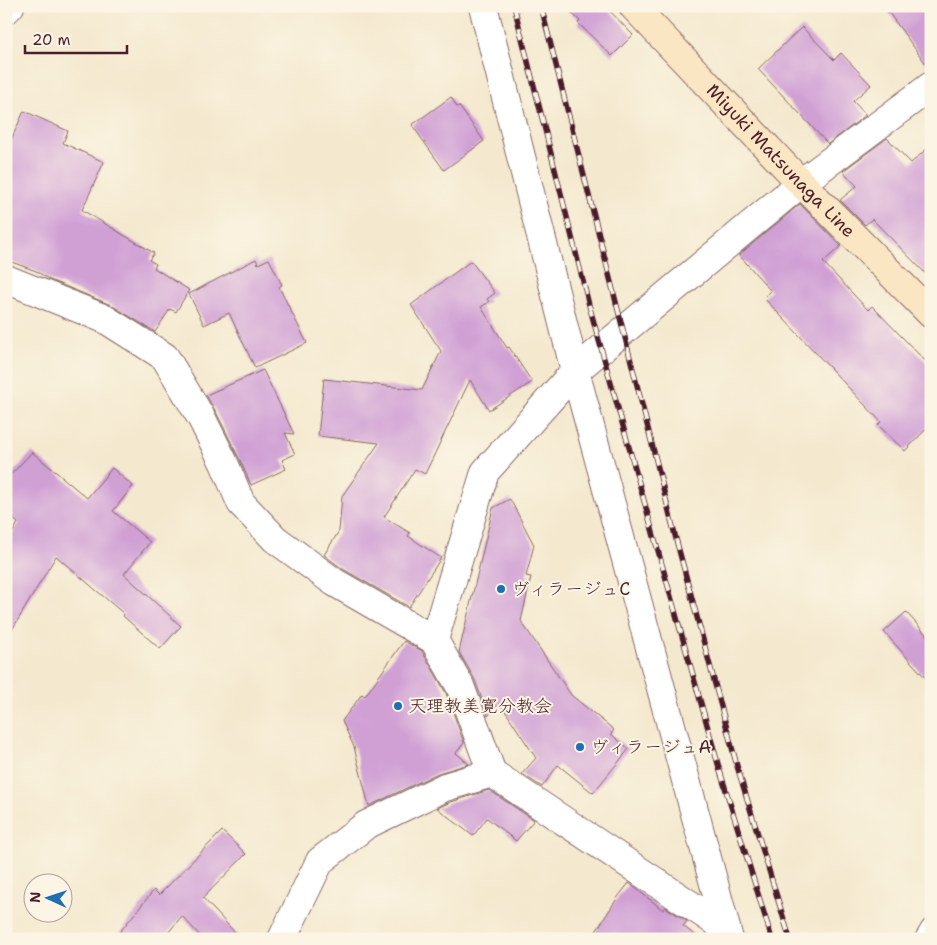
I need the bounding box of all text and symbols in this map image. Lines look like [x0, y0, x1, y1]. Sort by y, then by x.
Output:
scale bar [25, 22, 128, 54]
text: 20 m [32, 30, 71, 50]
street label: Miyuki Matsunaga Line [701, 79, 860, 243]
place label: ヴィラージュC [511, 577, 630, 601]
marker: ヴィラージュC [495, 583, 507, 595]
place label: 天理教美寛分教会 [408, 694, 552, 718]
marker: 天理教美寛分教会 [392, 700, 404, 712]
place label: ヴィラージュA [590, 735, 711, 759]
marker: ヴィラージュA [574, 741, 586, 753]
north arrow [22, 872, 72, 922]
text: N [26, 891, 44, 903]

